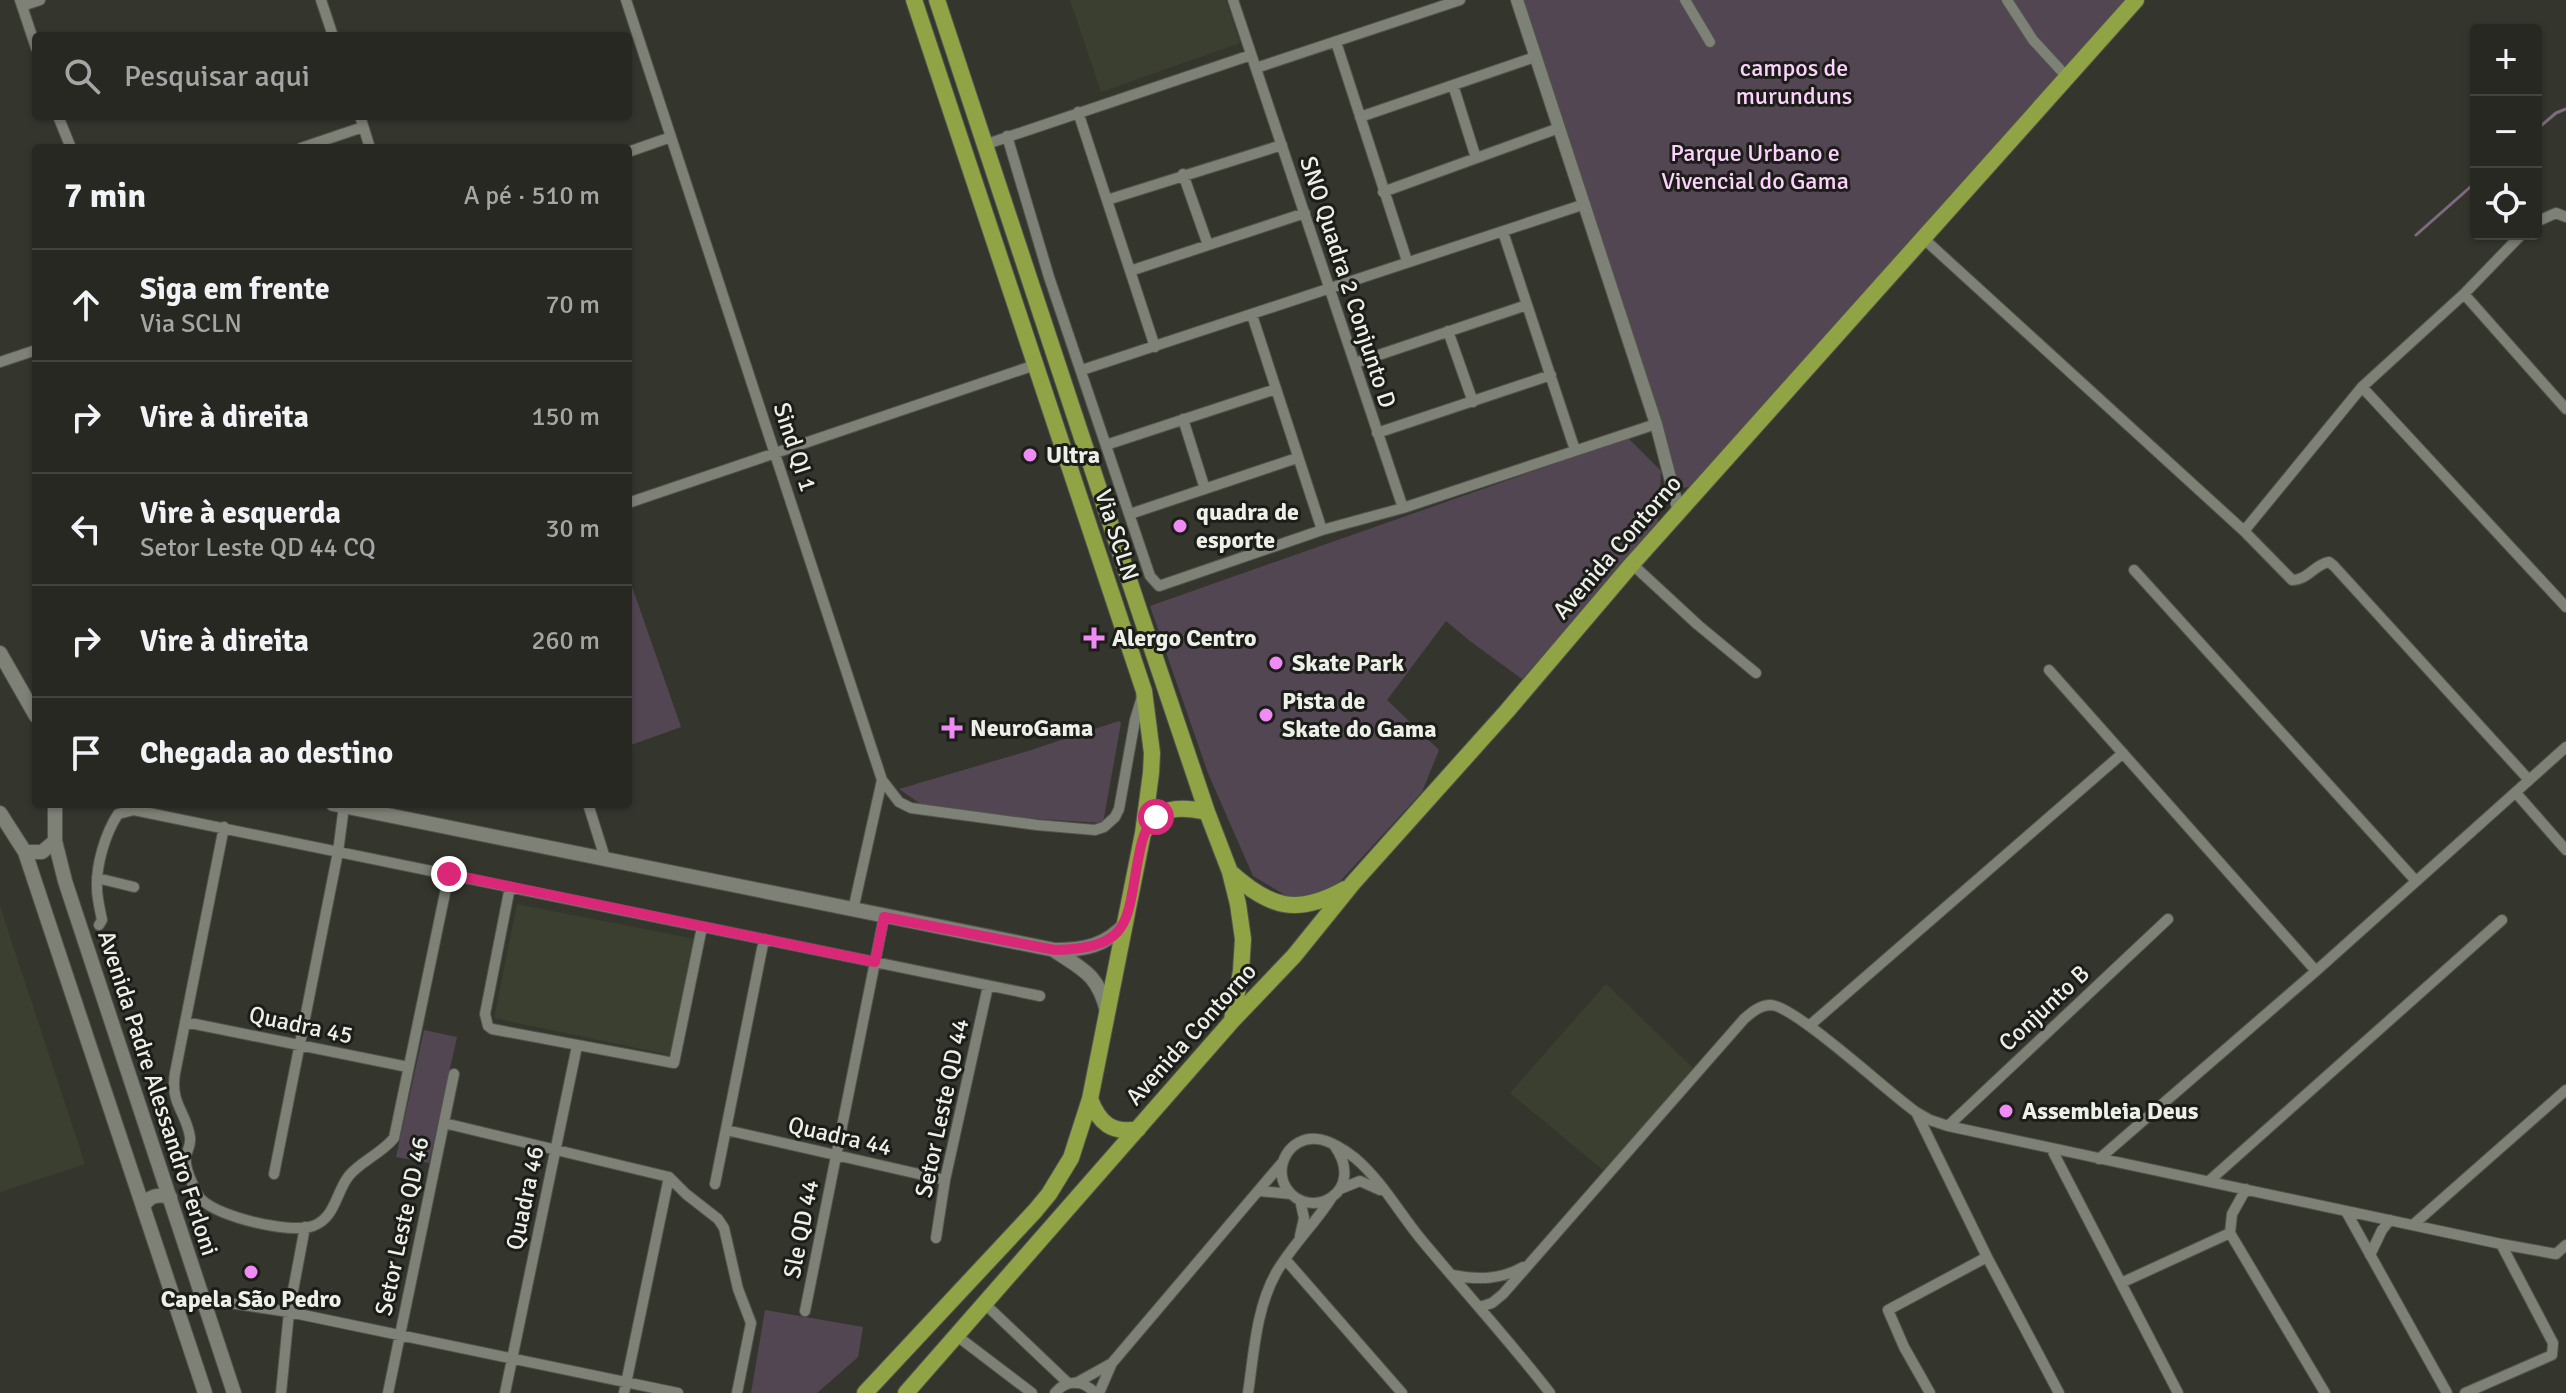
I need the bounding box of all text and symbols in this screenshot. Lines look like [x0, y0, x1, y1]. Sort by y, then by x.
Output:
map controls [2470, 24, 2542, 240]
button: + [2470, 24, 2542, 96]
search box [32, 32, 632, 120]
park label: campos de murunduns [1736, 53, 1852, 111]
icon: search [60, 54, 104, 98]
text: Pesquisar aqui [124, 58, 310, 95]
button: − [2470, 96, 2542, 168]
park label: Parque Urbano e Vivencial do Gama [1661, 138, 1849, 196]
street label: SNO Quadra 2 Conjunto D [1293, 152, 1403, 412]
button: locate [2470, 168, 2542, 240]
text: 7 min [64, 175, 146, 217]
text: A pé · 510 m [464, 180, 600, 212]
text: Siga em frente [140, 271, 330, 308]
icon: ahead [64, 283, 108, 327]
text: 70 m [545, 289, 600, 321]
text: Via SCLN [140, 308, 242, 340]
icon: right [64, 395, 108, 439]
text: Vire à direita [140, 399, 309, 436]
street label: Sind QI 1 [767, 399, 823, 495]
text: 150 m [531, 401, 600, 433]
place label: Ultra [1046, 440, 1100, 470]
marker: Ultra [1021, 446, 1039, 464]
street label: Avenida Contorno [1546, 469, 1688, 625]
street label: Via SCLN [1088, 486, 1146, 584]
text: Vire à esquerda [140, 495, 341, 532]
place label: quadra de esporte [1196, 497, 1299, 555]
icon: left [64, 507, 108, 551]
text: 30 m [545, 513, 600, 545]
marker: quadra de esporte [1171, 517, 1189, 535]
text: Setor Leste QD 44 CQ [140, 532, 376, 564]
icon: right [64, 619, 108, 663]
text: Vire à direita [140, 623, 309, 660]
place label: Alergo Centro [1112, 623, 1256, 653]
text: 260 m [531, 625, 600, 657]
marker: Alergo Centro [1083, 627, 1105, 649]
place label: Skate Park [1292, 648, 1405, 678]
marker: Skate Park [1267, 654, 1285, 672]
place label: Pista de Skate do Gama [1282, 686, 1437, 744]
marker: Pista de Skate do Gama [1257, 706, 1275, 724]
place label: NeuroGama [970, 713, 1093, 743]
marker: NeuroGama [941, 717, 963, 739]
icon: arrive [64, 731, 108, 775]
text: Chegada ao destino [140, 735, 393, 772]
route start [1138, 799, 1174, 835]
route end [431, 856, 467, 892]
street label: Avenida Padre Alessandro Ferloni [91, 927, 225, 1259]
street label: Avenida Contorno [1119, 956, 1263, 1112]
street label: Conjunto B [1992, 958, 2096, 1058]
street label: Quadra 45 [246, 999, 356, 1051]
street label: Setor Leste QD 44 [908, 1016, 976, 1200]
place label: Assembleia Deus [2022, 1096, 2199, 1126]
marker: Assembleia Deus [1997, 1102, 2015, 1120]
street label: Quadra 44 [785, 1110, 895, 1162]
street label: Setor Leste QD 46 [368, 1134, 436, 1318]
street label: Quadra 46 [499, 1143, 551, 1253]
street label: Sle QD 44 [777, 1177, 825, 1281]
marker: Capela São Pedro [242, 1263, 260, 1281]
place label: Capela São Pedro [161, 1284, 341, 1314]

